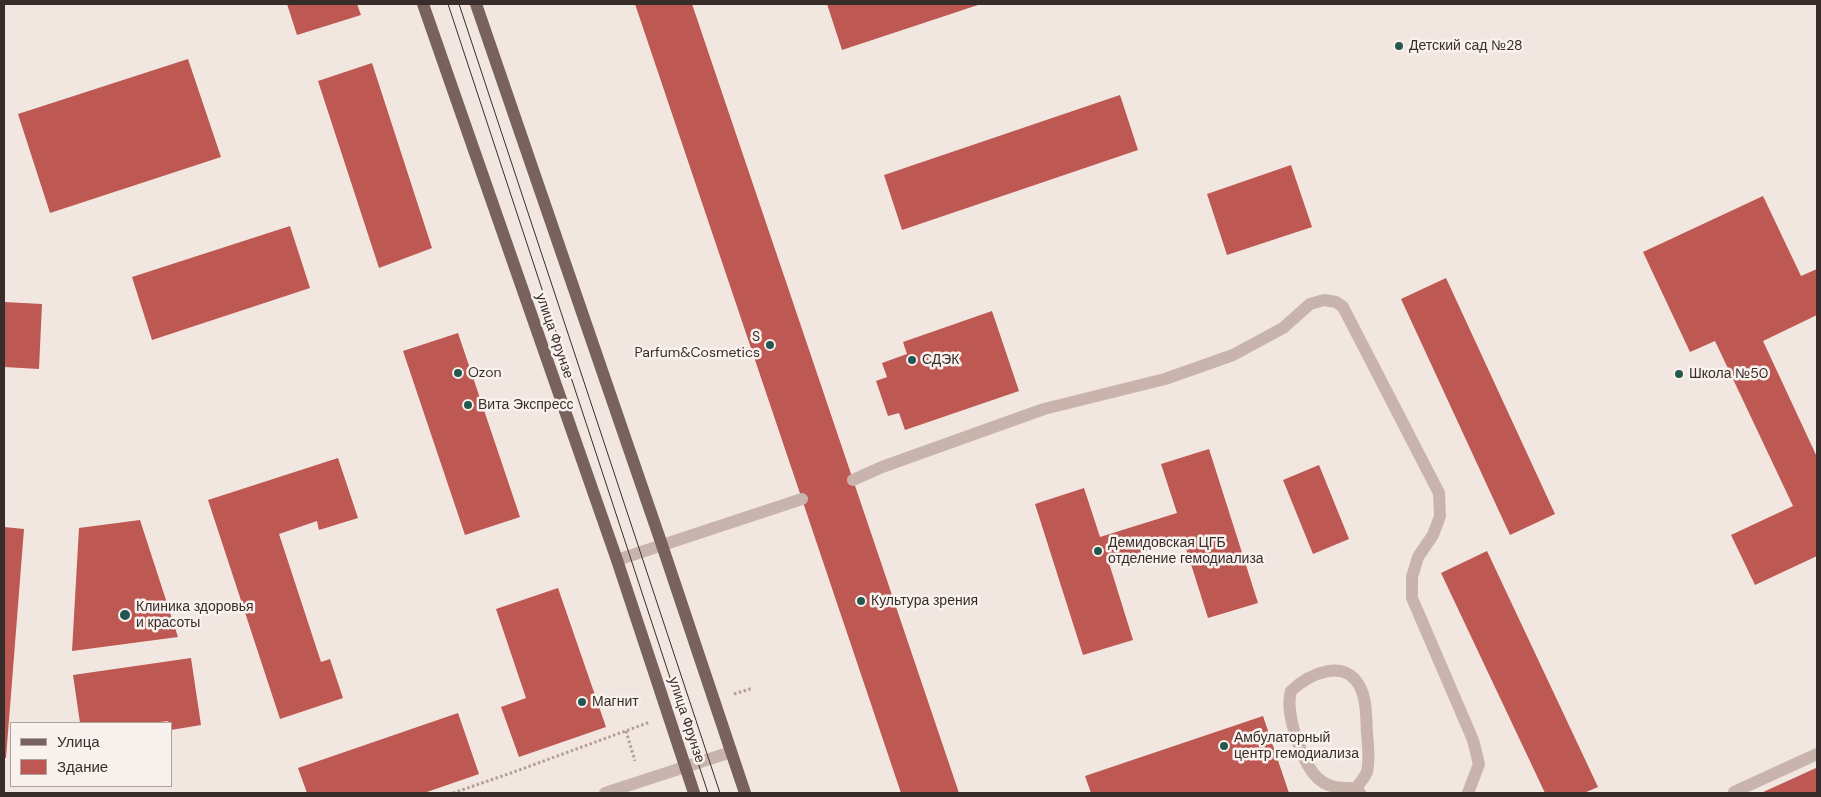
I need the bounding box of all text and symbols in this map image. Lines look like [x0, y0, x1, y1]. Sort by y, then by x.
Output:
place label: Детский сад №28 [1409, 38, 1523, 54]
marker: Детский сад №28 [1393, 40, 1405, 52]
street label: улица Фрунзе [532, 291, 576, 381]
place label: S Parfum&Cosmetics [634, 329, 760, 362]
marker: S Parfum&Cosmetics [764, 339, 776, 351]
place label: СДЭК [922, 352, 960, 368]
marker: СДЭК [906, 354, 918, 366]
place label: Ozon [468, 365, 502, 381]
place label: Школа №50 [1689, 366, 1768, 382]
marker: Ozon [452, 367, 464, 379]
marker: Школа №50 [1673, 368, 1685, 380]
place label: Вита Экспресс [478, 397, 573, 413]
marker: Вита Экспресс [462, 399, 474, 411]
place label: Демидовская ЦГБ отделение гемодиализа [1108, 535, 1264, 568]
marker: Демидовская ЦГБ отделение гемодиализа [1092, 545, 1104, 557]
place label: Культура зрения [871, 593, 978, 609]
marker: Культура зрения [855, 595, 867, 607]
place label: Клиника здоровья и красоты [136, 599, 254, 632]
marker: Клиника здоровья и красоты [118, 608, 132, 622]
street label: улица Фрунзе [664, 675, 708, 765]
place label: Магнит [592, 694, 639, 710]
marker: Магнит [576, 696, 588, 708]
legend [10, 722, 172, 787]
place label: Амбулаторный центр гемодиализа [1234, 730, 1359, 762]
text: Улица [57, 732, 100, 752]
marker: Амбулаторный центр гемодиализа [1218, 740, 1230, 752]
text: Здание [57, 757, 108, 777]

